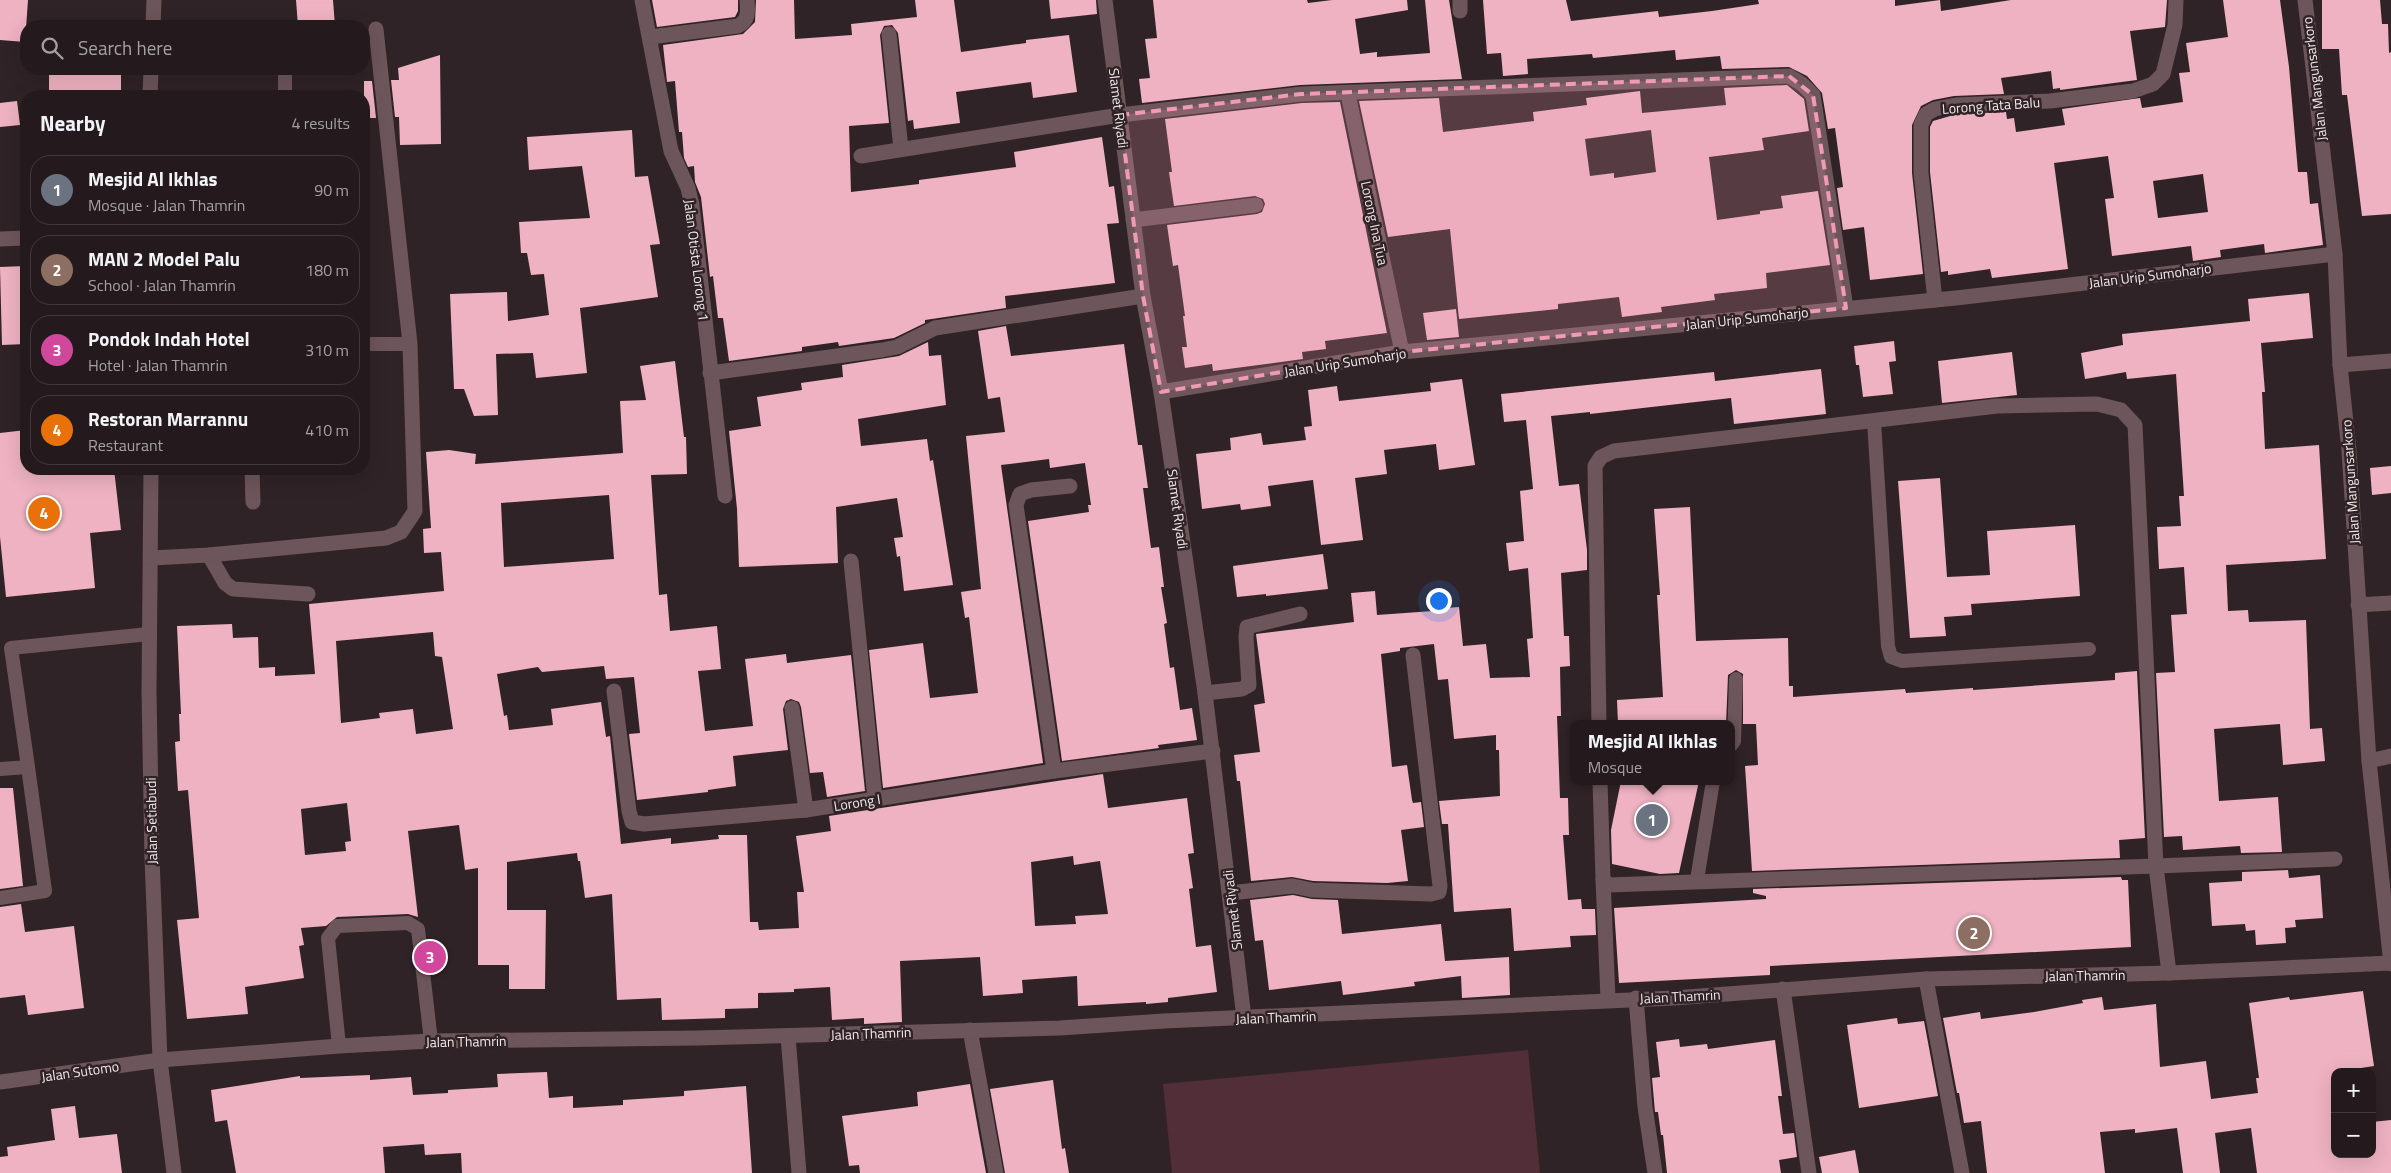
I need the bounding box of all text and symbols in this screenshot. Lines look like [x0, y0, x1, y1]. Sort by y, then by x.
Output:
street label: Jalan Mangunsarkoro [2296, 16, 2332, 142]
search box [20, 20, 370, 75]
text: Search here [78, 33, 172, 62]
icon: search [38, 34, 66, 62]
street label: Slamet Riyadi [1104, 67, 1134, 149]
street label: Lorong Tata Balu [1941, 91, 2041, 119]
text: Nearby [40, 107, 105, 139]
text: 4 results [291, 111, 350, 135]
text: Mesjid Al Ikhlas [88, 164, 218, 193]
text: 1 [53, 178, 61, 202]
text: 90 m [314, 178, 349, 202]
street label: Lorong Ina Tua [1356, 179, 1394, 267]
text: Mosque · Jalan Thamrin [88, 193, 245, 217]
street label: Jalan Otista Lorong 1 [679, 198, 715, 322]
text: MAN 2 Model Palu [88, 244, 240, 273]
street label: Jalan Urip Sumoharjo [2088, 257, 2212, 293]
text: 2 [53, 258, 61, 282]
text: 180 m [305, 258, 349, 282]
text: School · Jalan Thamrin [88, 273, 236, 297]
street label: Jalan Urip Sumoharjo [1685, 301, 1809, 335]
text: Pondok Indah Hotel [88, 324, 250, 353]
text: 3 [53, 338, 61, 362]
text: 310 m [305, 338, 349, 362]
street label: Jalan Urip Sumoharjo [1282, 342, 1408, 382]
text: Hotel · Jalan Thamrin [88, 353, 228, 377]
text: Restoran Marrannu [88, 404, 248, 433]
text: 4 [53, 418, 61, 442]
text: 410 m [305, 418, 349, 442]
street label: Jalan Mangunsarkoro [2335, 419, 2365, 545]
text: Restaurant [88, 433, 163, 457]
street label: Slamet Riyadi [1162, 468, 1194, 550]
pin: 4 [28, 494, 60, 532]
your location [1426, 588, 1452, 614]
popup [1570, 720, 1735, 785]
text: Mesjid Al Ikhlas [1588, 726, 1717, 755]
text: Mosque [1588, 755, 1642, 779]
street label: Jalan Setiabudi [140, 777, 162, 865]
street label: Lorong I [832, 788, 882, 816]
pin: 1 [1636, 801, 1668, 839]
street label: Slamet Riyadi [1217, 869, 1247, 951]
pin: 2 [1958, 914, 1990, 952]
pin: 3 [414, 938, 446, 976]
street label: Jalan Thamrin [2044, 964, 2126, 986]
street label: Jalan Thamrin [1639, 983, 1721, 1009]
street label: Jalan Thamrin [1235, 1005, 1317, 1029]
street label: Jalan Thamrin [830, 1021, 912, 1045]
street label: Jalan Thamrin [425, 1030, 507, 1052]
street label: Jalan Sutomo [40, 1055, 120, 1087]
map controls [2331, 1068, 2376, 1158]
button: + [2331, 1068, 2376, 1113]
button: − [2331, 1113, 2376, 1158]

